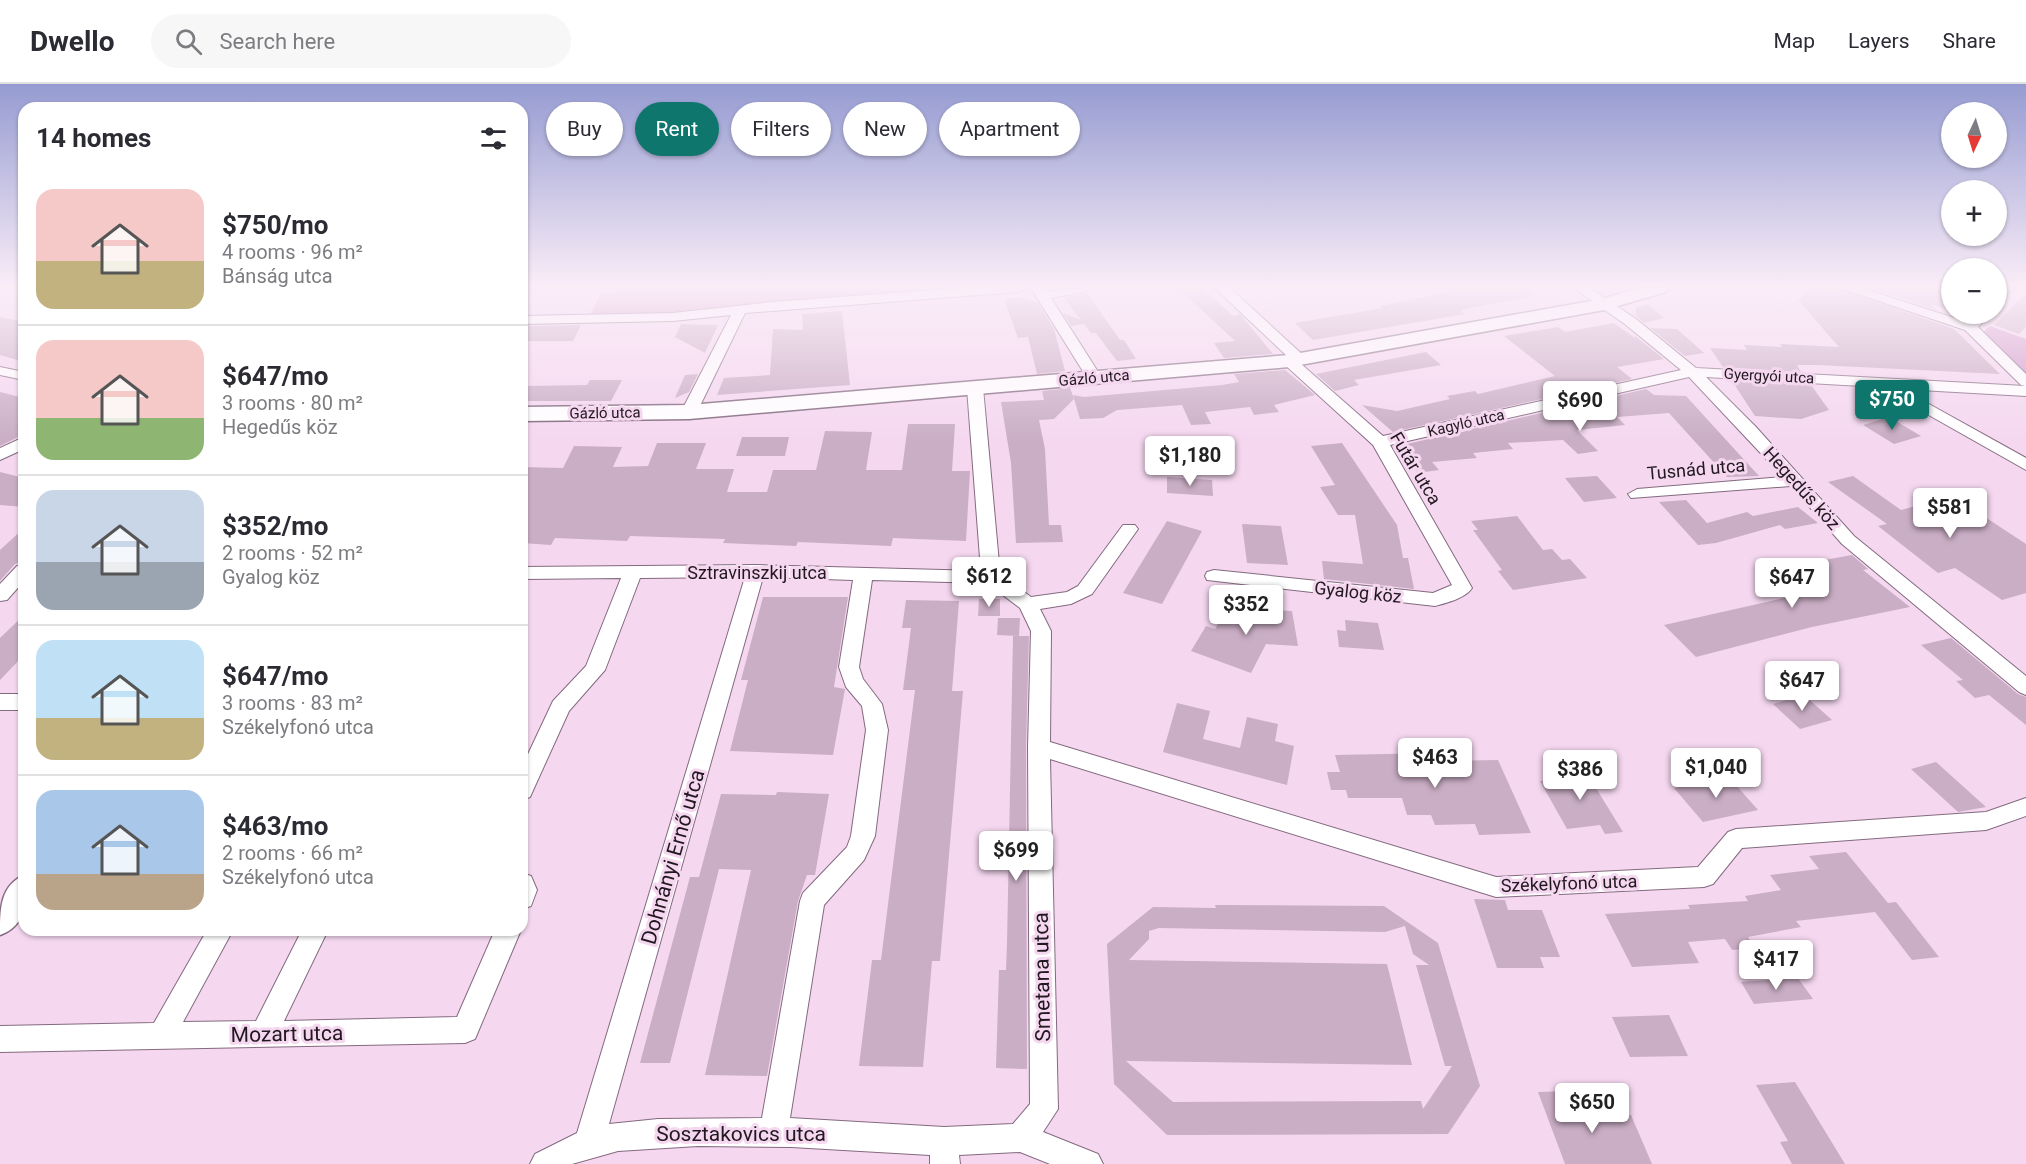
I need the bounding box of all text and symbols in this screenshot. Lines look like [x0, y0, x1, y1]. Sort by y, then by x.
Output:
search box [151, 14, 571, 68]
text: Dwello [30, 25, 115, 58]
icon: search [172, 25, 205, 58]
text: Search here [220, 29, 335, 54]
text: Map [1773, 29, 1815, 53]
text: Layers [1848, 29, 1909, 53]
text: Share [1942, 29, 1996, 53]
chip: Buy [546, 102, 623, 156]
chip: Rent [635, 102, 719, 156]
chip: Filters [731, 102, 831, 156]
chip: New [843, 102, 927, 156]
chip: Apartment [939, 102, 1080, 156]
north arrow [1941, 102, 2007, 168]
map controls [1941, 102, 2007, 324]
icon: filters [477, 122, 510, 155]
text: 14 homes [36, 123, 151, 153]
button: + [1941, 180, 2007, 246]
text: $750/mo [222, 210, 329, 240]
icon: home [84, 213, 156, 285]
text: 4 rooms · 96 m² [222, 240, 363, 264]
button: − [1941, 258, 2007, 324]
text: Bánság utca [222, 264, 333, 288]
text: $647/mo [222, 361, 329, 391]
icon: home [84, 364, 156, 436]
street label: Gyergyói utca [1723, 365, 1815, 387]
street label: Gázló utca [1058, 366, 1130, 390]
pin: $750 [1856, 380, 1928, 431]
pin: $690 [1544, 381, 1616, 432]
text: $750 [1869, 387, 1915, 411]
text: $690 [1557, 388, 1603, 412]
text: 3 rooms · 80 m² [222, 391, 363, 415]
street label: Gázló utca [569, 403, 641, 423]
street label: Kagyló utca [1426, 405, 1506, 441]
text: Hegedűs köz [222, 415, 338, 439]
street label: Futár utca [1386, 428, 1446, 508]
pin: $1,180 [1141, 436, 1239, 487]
street label: Hegedűs köz [1759, 442, 1845, 534]
text: $1,180 [1159, 443, 1221, 467]
street label: Tusnád utca [1646, 454, 1746, 484]
pin: $581 [1914, 488, 1986, 539]
text: $581 [1927, 495, 1973, 519]
text: $352/mo [222, 511, 329, 541]
icon: home [84, 514, 156, 586]
text: 2 rooms · 52 m² [222, 541, 363, 565]
pin: $612 [953, 557, 1025, 608]
pin: $647 [1756, 558, 1828, 609]
street label: Sztravinszkij utca [687, 562, 827, 583]
text: $612 [966, 564, 1012, 588]
text: Gyalog köz [222, 565, 320, 589]
text: $647 [1769, 565, 1815, 589]
street label: Gyalog köz [1313, 577, 1403, 607]
pin: $352 [1210, 585, 1282, 636]
text: $352 [1223, 592, 1269, 616]
text: $647/mo [222, 661, 329, 691]
pin: $647 [1766, 661, 1838, 712]
icon: home [84, 664, 156, 736]
text: $647 [1779, 668, 1825, 692]
text: 3 rooms · 83 m² [222, 691, 363, 715]
text: Székelyfonó utca [222, 715, 374, 739]
pin: $463 [1399, 738, 1471, 789]
text: $463 [1412, 745, 1458, 769]
pin: $1,040 [1667, 748, 1765, 799]
pin: $386 [1544, 750, 1616, 801]
text: $1,040 [1685, 755, 1747, 779]
text: $386 [1557, 757, 1603, 781]
street label: Dohnányi Ernő utca [637, 767, 709, 947]
text: $463/mo [222, 811, 329, 841]
icon: home [84, 814, 156, 886]
pin: $699 [980, 831, 1052, 882]
text: $699 [993, 838, 1039, 862]
text: 2 rooms · 66 m² [222, 841, 363, 865]
text: Székelyfonó utca [222, 865, 374, 889]
street label: Székelyfonó utca [1500, 870, 1638, 896]
street label: Smetana utca [1029, 912, 1055, 1042]
pin: $417 [1740, 940, 1812, 991]
text: $417 [1753, 947, 1799, 971]
street label: Mozart utca [231, 1021, 343, 1047]
pin: $650 [1556, 1083, 1628, 1134]
text: $650 [1569, 1090, 1615, 1114]
street label: Sosztakovics utca [656, 1122, 826, 1146]

